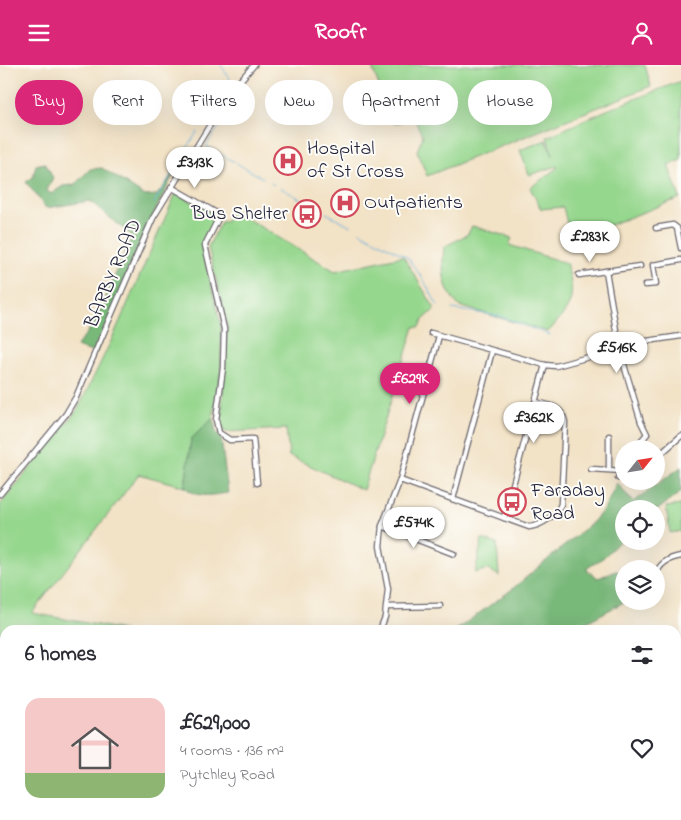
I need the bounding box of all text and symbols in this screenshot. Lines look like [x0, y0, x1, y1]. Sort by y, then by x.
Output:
text: Roofr [315, 17, 366, 49]
icon: menu [25, 19, 53, 47]
icon: person [628, 19, 656, 47]
chip: Buy [15, 80, 83, 125]
chip: Rent [93, 80, 162, 125]
chip: Filters [172, 80, 255, 125]
chip: New [265, 80, 333, 125]
chip: Apartment [343, 80, 458, 125]
chip: House [468, 80, 552, 125]
place label: Hospital of St Cross [307, 135, 404, 187]
hospital icon: Hospital of St Cross [273, 146, 303, 176]
pin: £313K [160, 147, 230, 189]
text: £313K [177, 151, 213, 175]
hospital icon: Outpatients [330, 188, 360, 218]
place label: Outpatients [364, 189, 463, 218]
bus stop icon: Bus Shelter [292, 199, 322, 229]
place label: Bus Shelter [190, 200, 289, 229]
street label: BARBY ROAD [78, 215, 150, 334]
pin: £283K [555, 221, 625, 263]
text: £283K [571, 225, 609, 249]
pin: £516K [582, 331, 652, 374]
text: £516K [597, 336, 637, 360]
pin: £629K [375, 363, 445, 405]
text: £629K [391, 367, 429, 391]
pin: £362K [499, 401, 569, 444]
text: £362K [514, 406, 554, 430]
north arrow [615, 440, 665, 490]
map controls [615, 440, 665, 610]
place label: Faraday Road [530, 477, 605, 529]
bus stop icon: Faraday Road [497, 487, 527, 517]
button: locate [615, 500, 665, 550]
pin: £574K [379, 507, 449, 549]
text: £574K [394, 511, 434, 535]
button: layers [615, 560, 665, 610]
text: 6 homes [25, 640, 97, 670]
icon: filters [628, 641, 656, 669]
text: £629,000 [180, 709, 250, 739]
icon: home [65, 718, 125, 778]
icon: heart [628, 734, 656, 762]
text: 4 rooms · 136 m² [180, 739, 284, 763]
text: Pytchley Road [180, 763, 275, 787]

